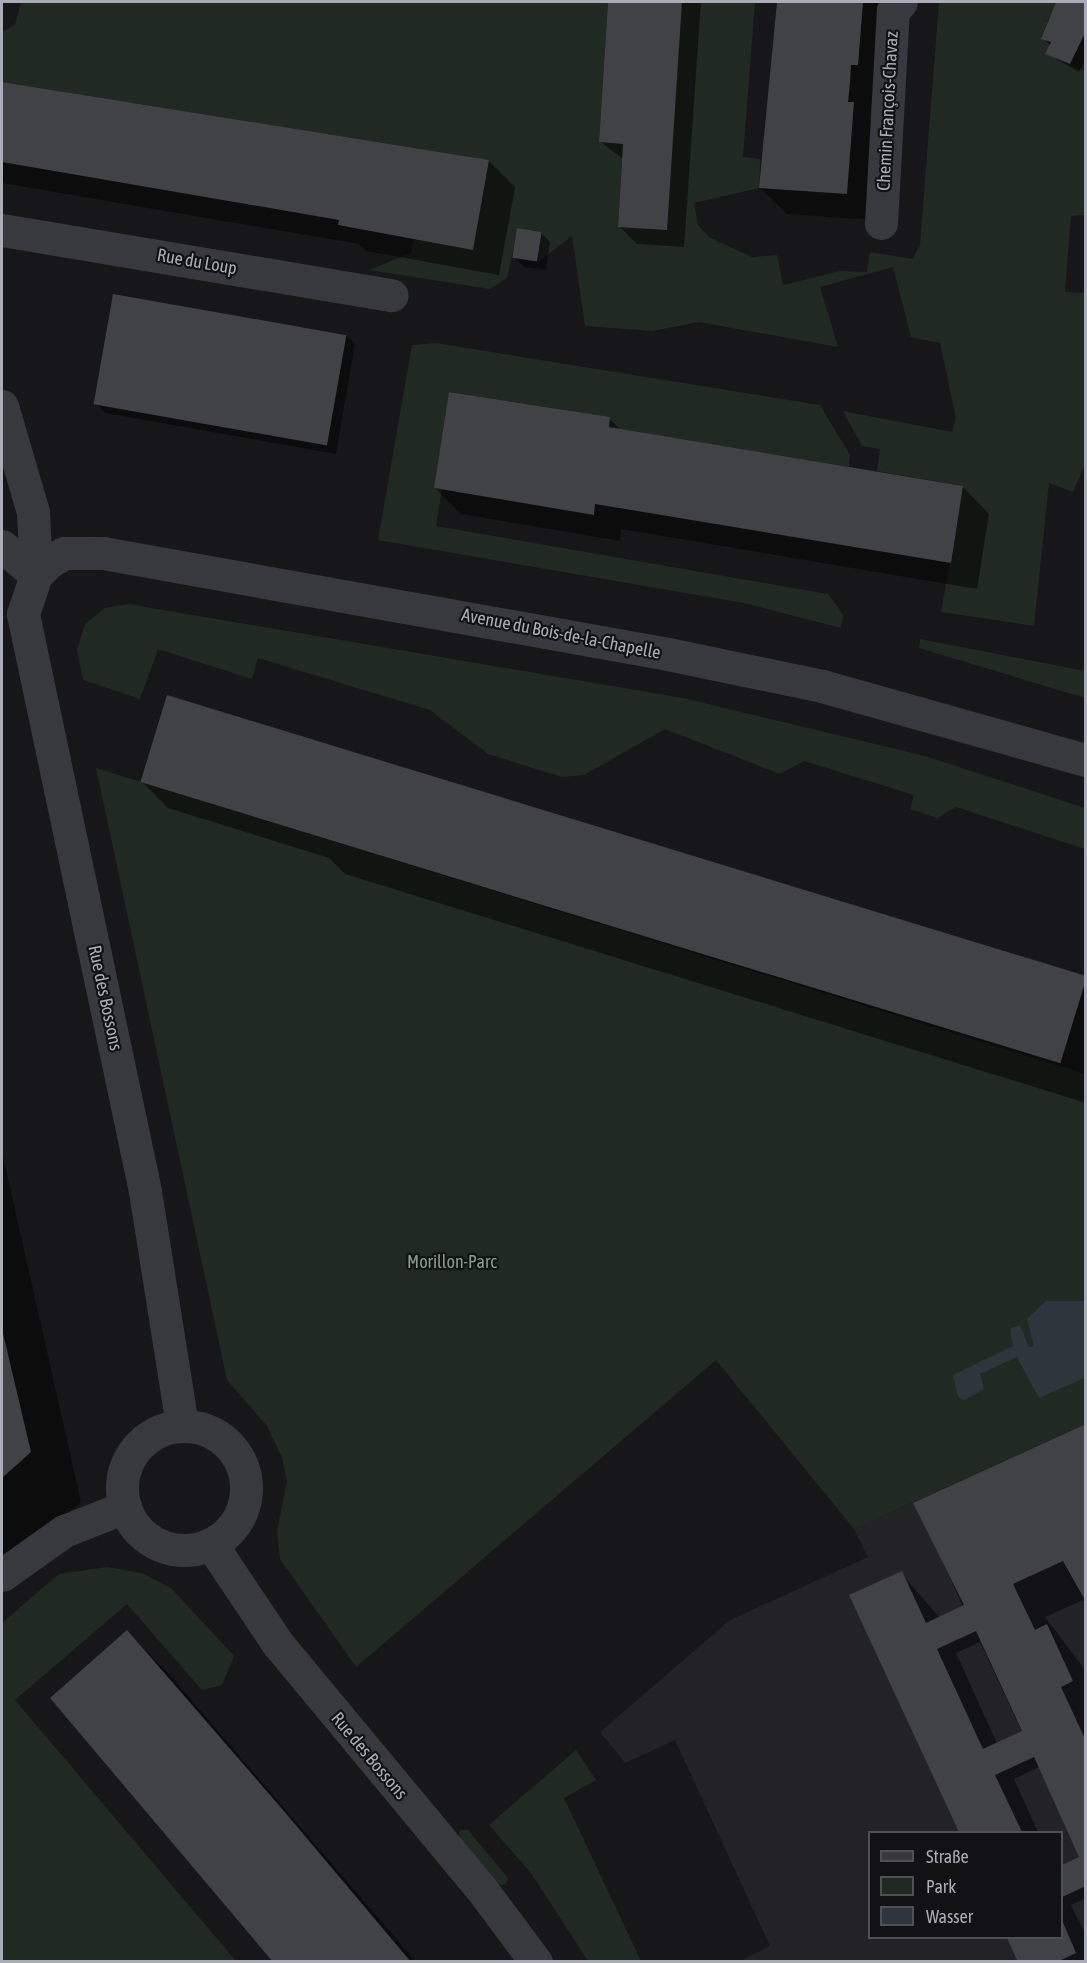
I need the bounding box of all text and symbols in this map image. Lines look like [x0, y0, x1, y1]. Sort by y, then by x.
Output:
street label: Chemin François-Chavaz [873, 31, 903, 191]
street label: Rue du Loup [155, 244, 239, 280]
street label: Avenue du Bois-de-la-Chapelle [460, 604, 662, 664]
street label: Rue des Bossons [83, 943, 127, 1053]
park label: Morillon-Parc [407, 1251, 497, 1273]
street label: Rue des Bossons [326, 1708, 412, 1804]
legend [868, 1831, 1063, 1939]
text: Straße [926, 1846, 969, 1867]
text: Park [926, 1876, 956, 1897]
text: Wasser [926, 1906, 973, 1927]

